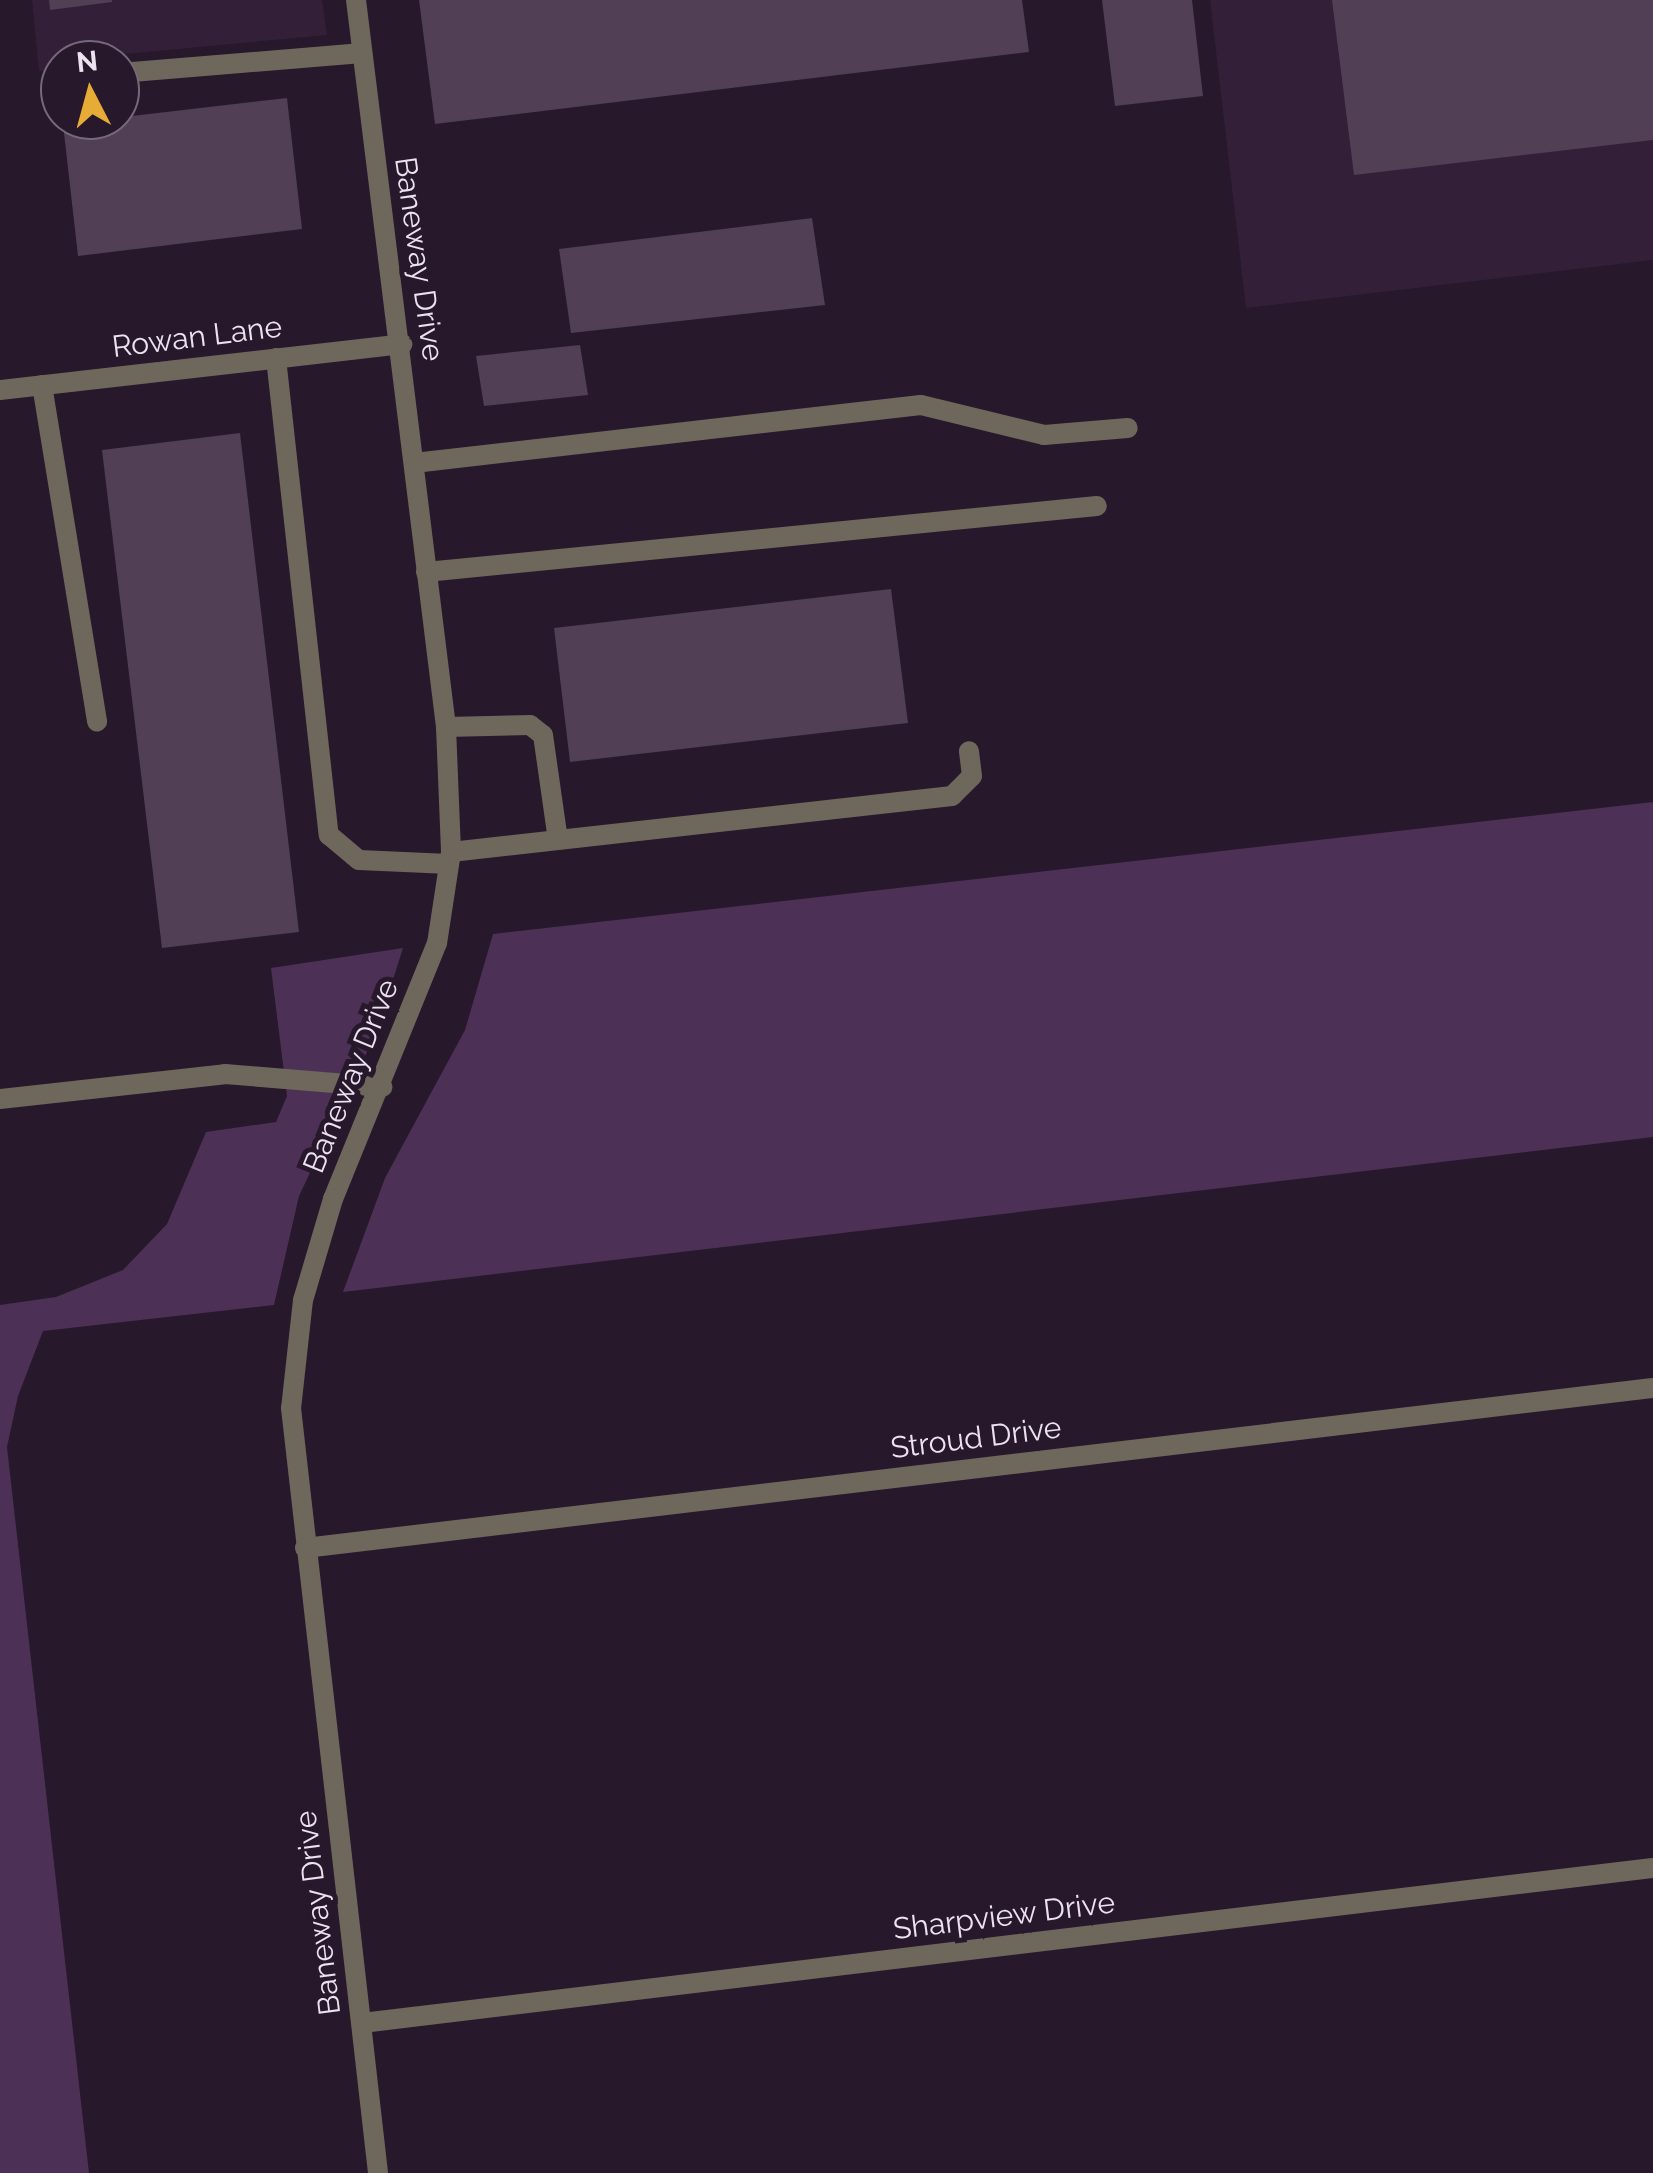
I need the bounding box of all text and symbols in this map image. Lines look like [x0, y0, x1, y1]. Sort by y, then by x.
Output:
north arrow [40, 40, 140, 140]
text: N [75, 44, 99, 79]
street label: Baneway Drive [387, 154, 451, 364]
street label: Rowan Lane [110, 309, 284, 365]
street label: Baneway Drive [296, 974, 406, 1178]
street label: Stroud Drive [889, 1410, 1063, 1466]
street label: Baneway Drive [288, 1808, 348, 2018]
street label: Sharpview Drive [891, 1884, 1117, 1948]

